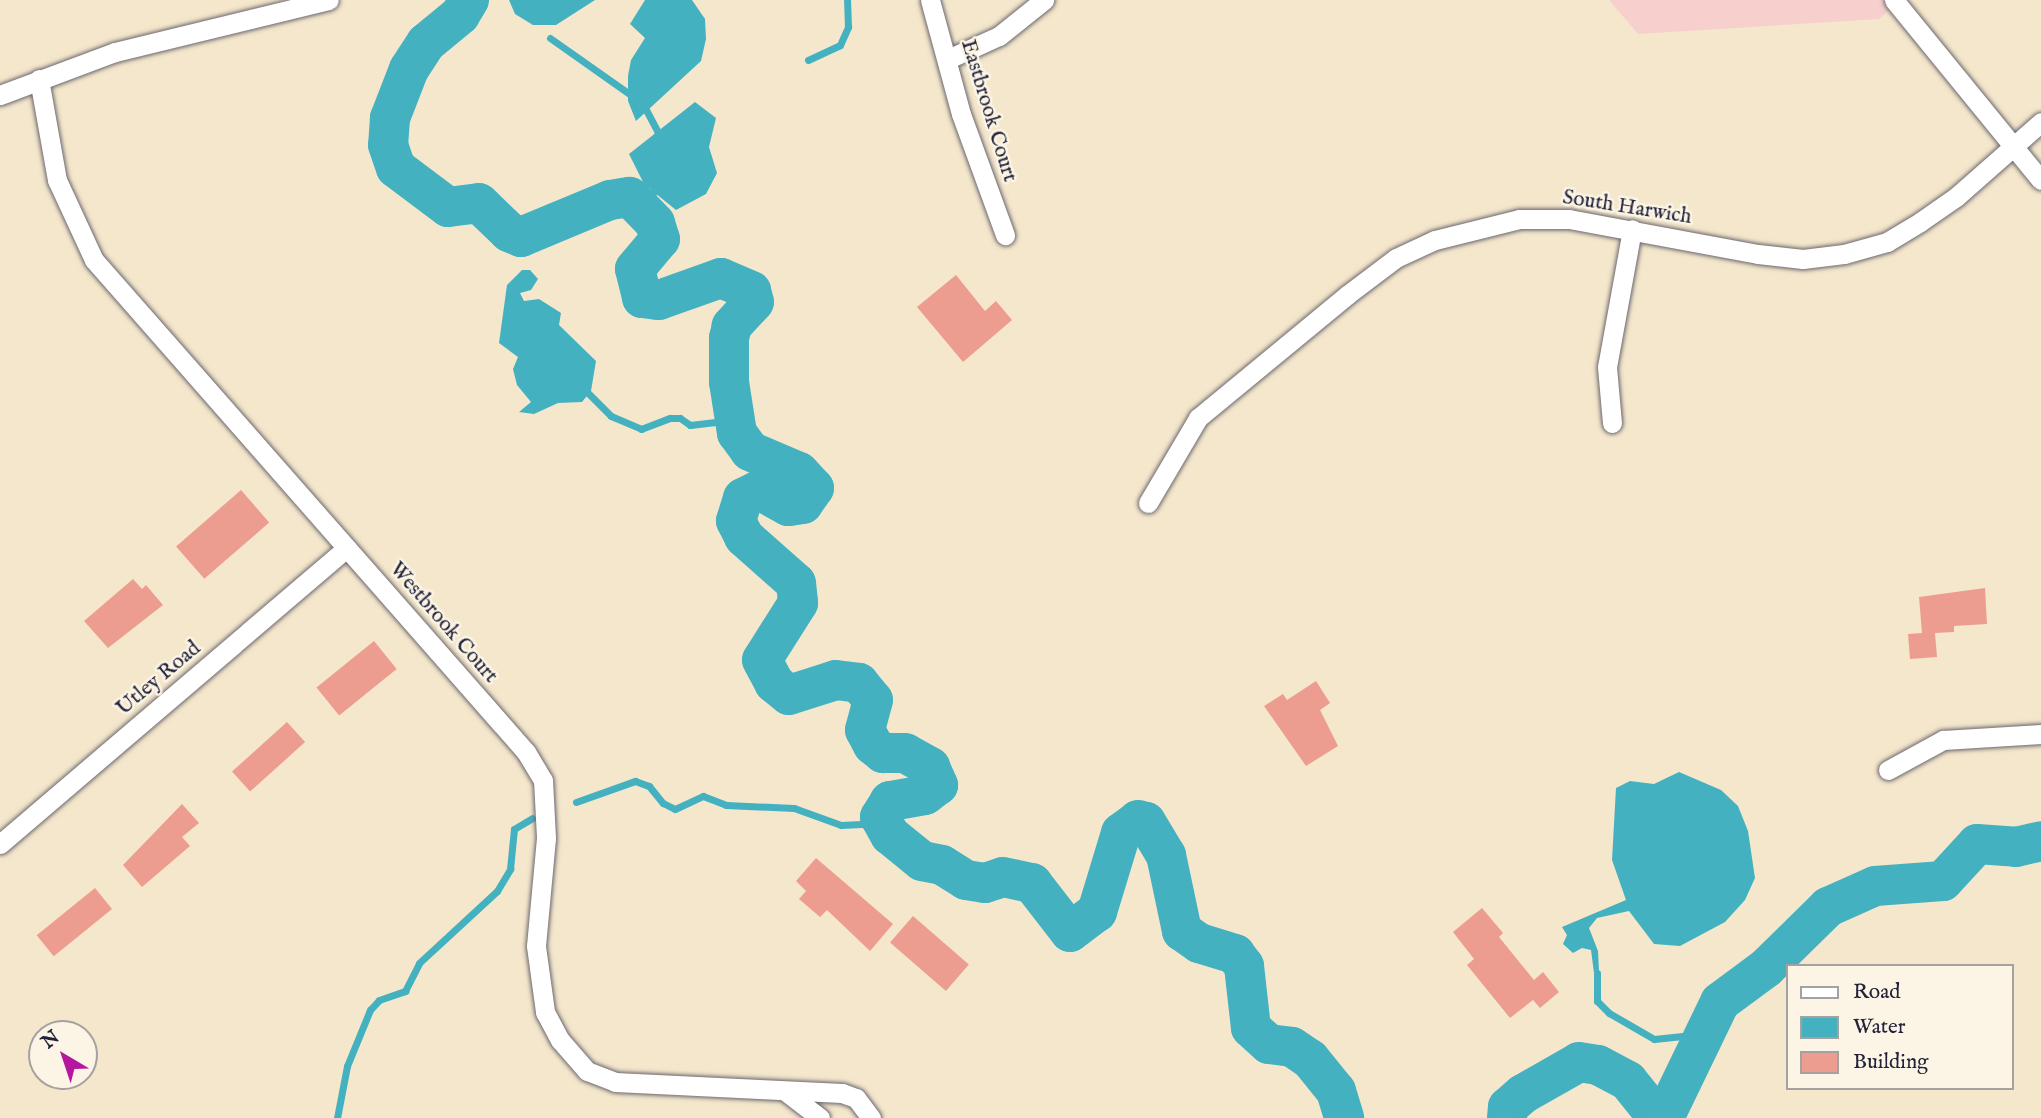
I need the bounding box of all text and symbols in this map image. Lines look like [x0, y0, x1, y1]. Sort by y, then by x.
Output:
street label: Eastbrook Court [954, 37, 1022, 185]
street label: South Harwich [1561, 185, 1693, 231]
street label: Westbrook Court [383, 557, 503, 689]
street label: Utley Road [112, 637, 206, 721]
legend [1786, 964, 2013, 1090]
text: Road [1853, 979, 1900, 1006]
text: Water [1853, 1014, 1905, 1041]
north arrow [28, 1020, 98, 1090]
text: N [37, 1026, 65, 1055]
text: Building [1853, 1049, 1928, 1076]

